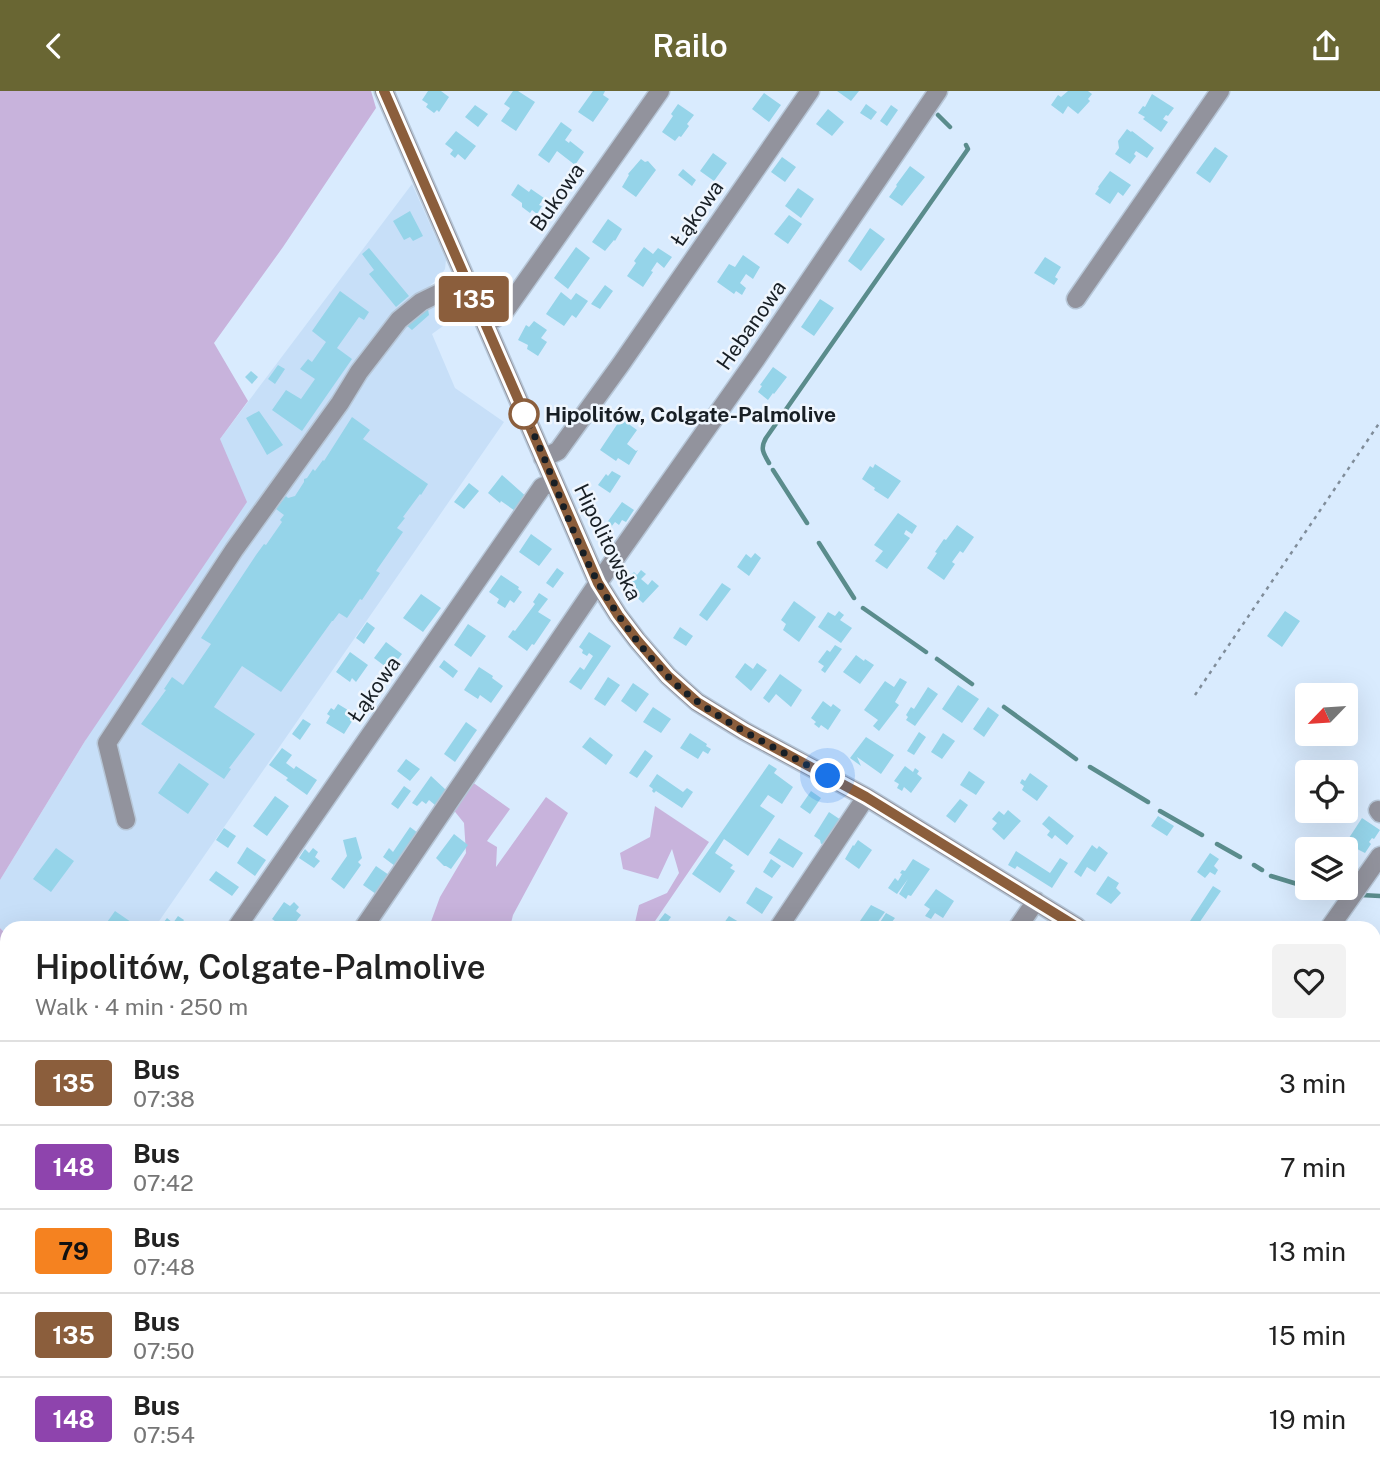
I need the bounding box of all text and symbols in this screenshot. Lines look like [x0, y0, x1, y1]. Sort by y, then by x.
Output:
icon: back [35, 27, 73, 65]
text: Railo [652, 27, 728, 64]
icon: share [1307, 27, 1345, 65]
street label: Bukowa [525, 158, 589, 236]
street label: Łąkowa [665, 175, 729, 251]
street label: Hebanowa [711, 275, 791, 375]
line badge: 135 [434, 276, 514, 322]
text: 135 [453, 285, 495, 313]
marker: Hipolitów, Colgate-Palmolive [509, 399, 539, 429]
place label: Hipolitów, Colgate-Palmolive [545, 402, 836, 427]
street label: Hipolitowska [569, 480, 647, 604]
street label: Łąkowa [342, 651, 406, 727]
north arrow [1295, 683, 1358, 745]
map controls [1295, 683, 1358, 900]
your location [810, 758, 845, 793]
button: locate [1295, 760, 1358, 823]
button: layers [1295, 837, 1358, 900]
button: heart [1272, 944, 1346, 1018]
text: Hipolitów, Colgate-Palmolive [35, 948, 486, 986]
text: Walk · 4 min · 250 m [35, 993, 248, 1020]
text: Bus [133, 1054, 180, 1085]
text: 3 min [1279, 1068, 1346, 1099]
text: 135 [52, 1069, 95, 1097]
text: 07:38 [133, 1085, 195, 1112]
text: Bus [133, 1138, 180, 1169]
text: 7 min [1280, 1152, 1346, 1183]
text: 148 [52, 1153, 95, 1181]
text: 07:42 [133, 1169, 194, 1196]
text: Bus [133, 1222, 180, 1253]
text: 13 min [1269, 1236, 1346, 1267]
text: 79 [58, 1237, 89, 1265]
text: 07:48 [133, 1253, 195, 1280]
text: Bus [133, 1306, 180, 1337]
text: 15 min [1268, 1320, 1346, 1351]
text: 135 [52, 1321, 95, 1349]
text: 07:50 [133, 1337, 194, 1364]
text: Bus [133, 1390, 180, 1421]
text: 19 min [1269, 1404, 1346, 1435]
text: 148 [52, 1405, 95, 1433]
text: 07:54 [133, 1421, 195, 1448]

